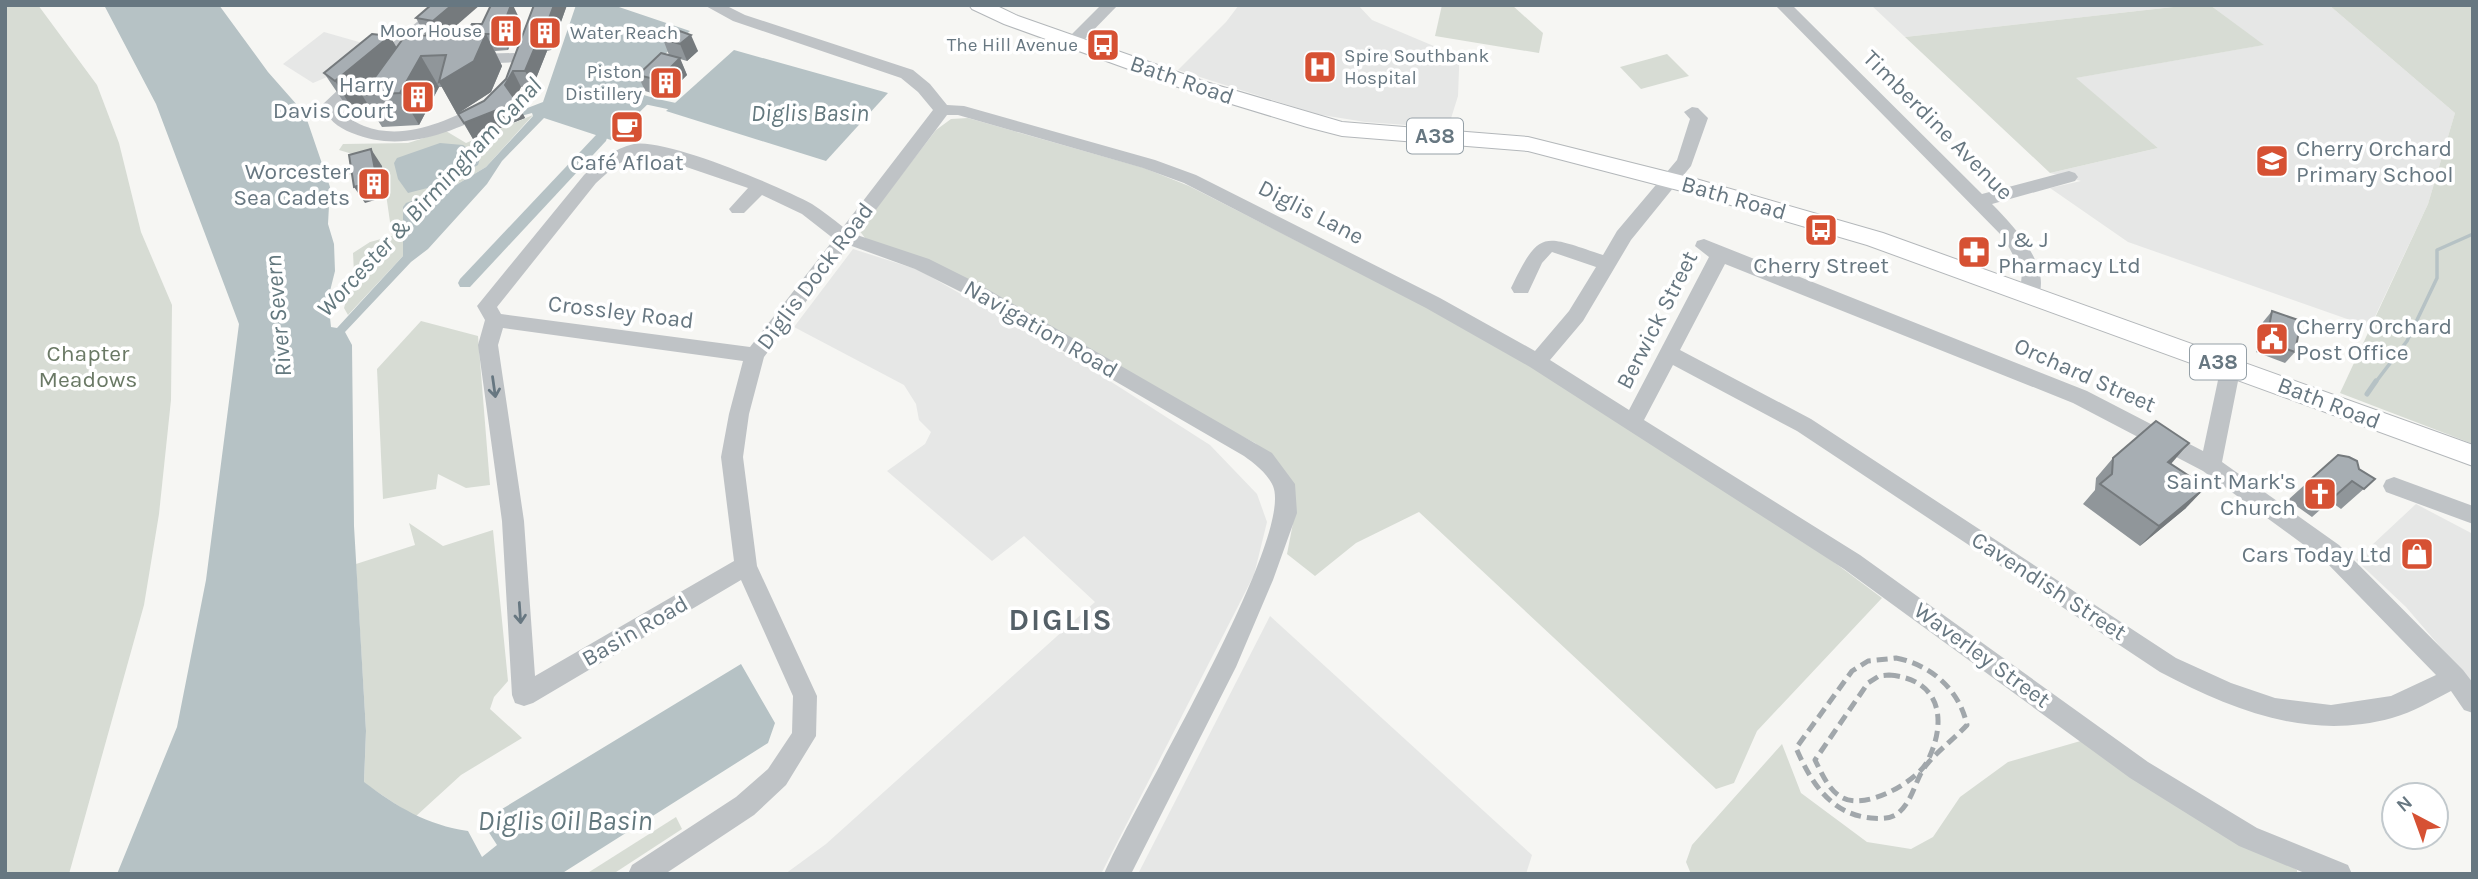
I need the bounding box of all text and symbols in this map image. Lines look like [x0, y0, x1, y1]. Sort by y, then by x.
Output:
building icon: Moor House [487, 12, 525, 50]
building icon: Water Reach [526, 14, 564, 52]
place label: Moor House [379, 20, 482, 42]
place label: Water Reach [570, 22, 678, 44]
bus stop icon: The Hill Avenue [1084, 26, 1122, 64]
place label: The Hill Avenue [947, 34, 1078, 56]
street label: Timberdine Avenue [1857, 44, 2019, 206]
place label: Spire Southbank Hospital [1344, 45, 1490, 89]
hospital icon: Spire Southbank Hospital [1301, 48, 1339, 86]
street label: Bath Road [1127, 50, 1237, 110]
place label: Piston Distillery [565, 61, 642, 105]
building icon: Piston Distillery [647, 64, 685, 102]
place label: Harry Davis Court [273, 71, 394, 124]
water label: Worcester & Birmingham Canal [311, 72, 547, 322]
building icon: Harry Davis Court [399, 78, 437, 116]
water label: Diglis Basin [751, 99, 869, 127]
cafe icon: Café Afloat [608, 108, 646, 146]
road number: A38 [1407, 118, 1463, 154]
place label: Cherry Orchard Primary School [2296, 135, 2454, 188]
school or university icon: Cherry Orchard Primary School [2253, 142, 2291, 180]
place label: Café Afloat [570, 149, 684, 176]
place label: Worcester Sea Cadets [233, 158, 351, 211]
building icon: Worcester Sea Cadets [355, 165, 393, 203]
street label: Bath Road [1678, 170, 1790, 226]
street label: Diglis Lane [1254, 174, 1368, 250]
street label: Diglis Dock Road [751, 197, 879, 355]
bus stop icon: Cherry Street [1802, 211, 1840, 249]
place label: J & J Pharmacy Ltd [1998, 226, 2141, 279]
pharmacy icon: J & J Pharmacy Ltd [1955, 233, 1993, 271]
street label: Berwick Street [1611, 246, 1704, 394]
place label: Cherry Street [1753, 252, 1889, 279]
water label: River Severn [259, 254, 297, 378]
street label: Navigation Road [959, 274, 1123, 384]
street label: Crossley Road [547, 290, 695, 334]
place label: Cherry Orchard Post Office [2296, 313, 2452, 366]
public building icon: Cherry Orchard Post Office [2253, 320, 2291, 358]
street label: Orchard Street [2010, 332, 2160, 418]
park label: Chapter Meadows [39, 340, 137, 393]
road number: A38 [2190, 344, 2246, 380]
street label: Bath Road [2274, 371, 2384, 435]
one-way arrow [488, 375, 501, 398]
place label: Saint Mark's Church [2166, 468, 2296, 521]
church icon: Saint Mark's Church [2301, 475, 2339, 513]
street label: Cavendish Street [1967, 526, 2132, 646]
shop icon: Cars Today Ltd [2398, 535, 2436, 573]
place label: Cars Today Ltd [2242, 541, 2392, 568]
street label: Basin Road [577, 590, 693, 672]
street label: Waverley Street [1909, 597, 2056, 714]
one-way arrow [514, 601, 527, 624]
district label: DIGLIS [1008, 602, 1114, 638]
north arrow [2380, 781, 2450, 851]
text: N [2392, 791, 2417, 817]
water label: Diglis Oil Basin [478, 804, 652, 837]

